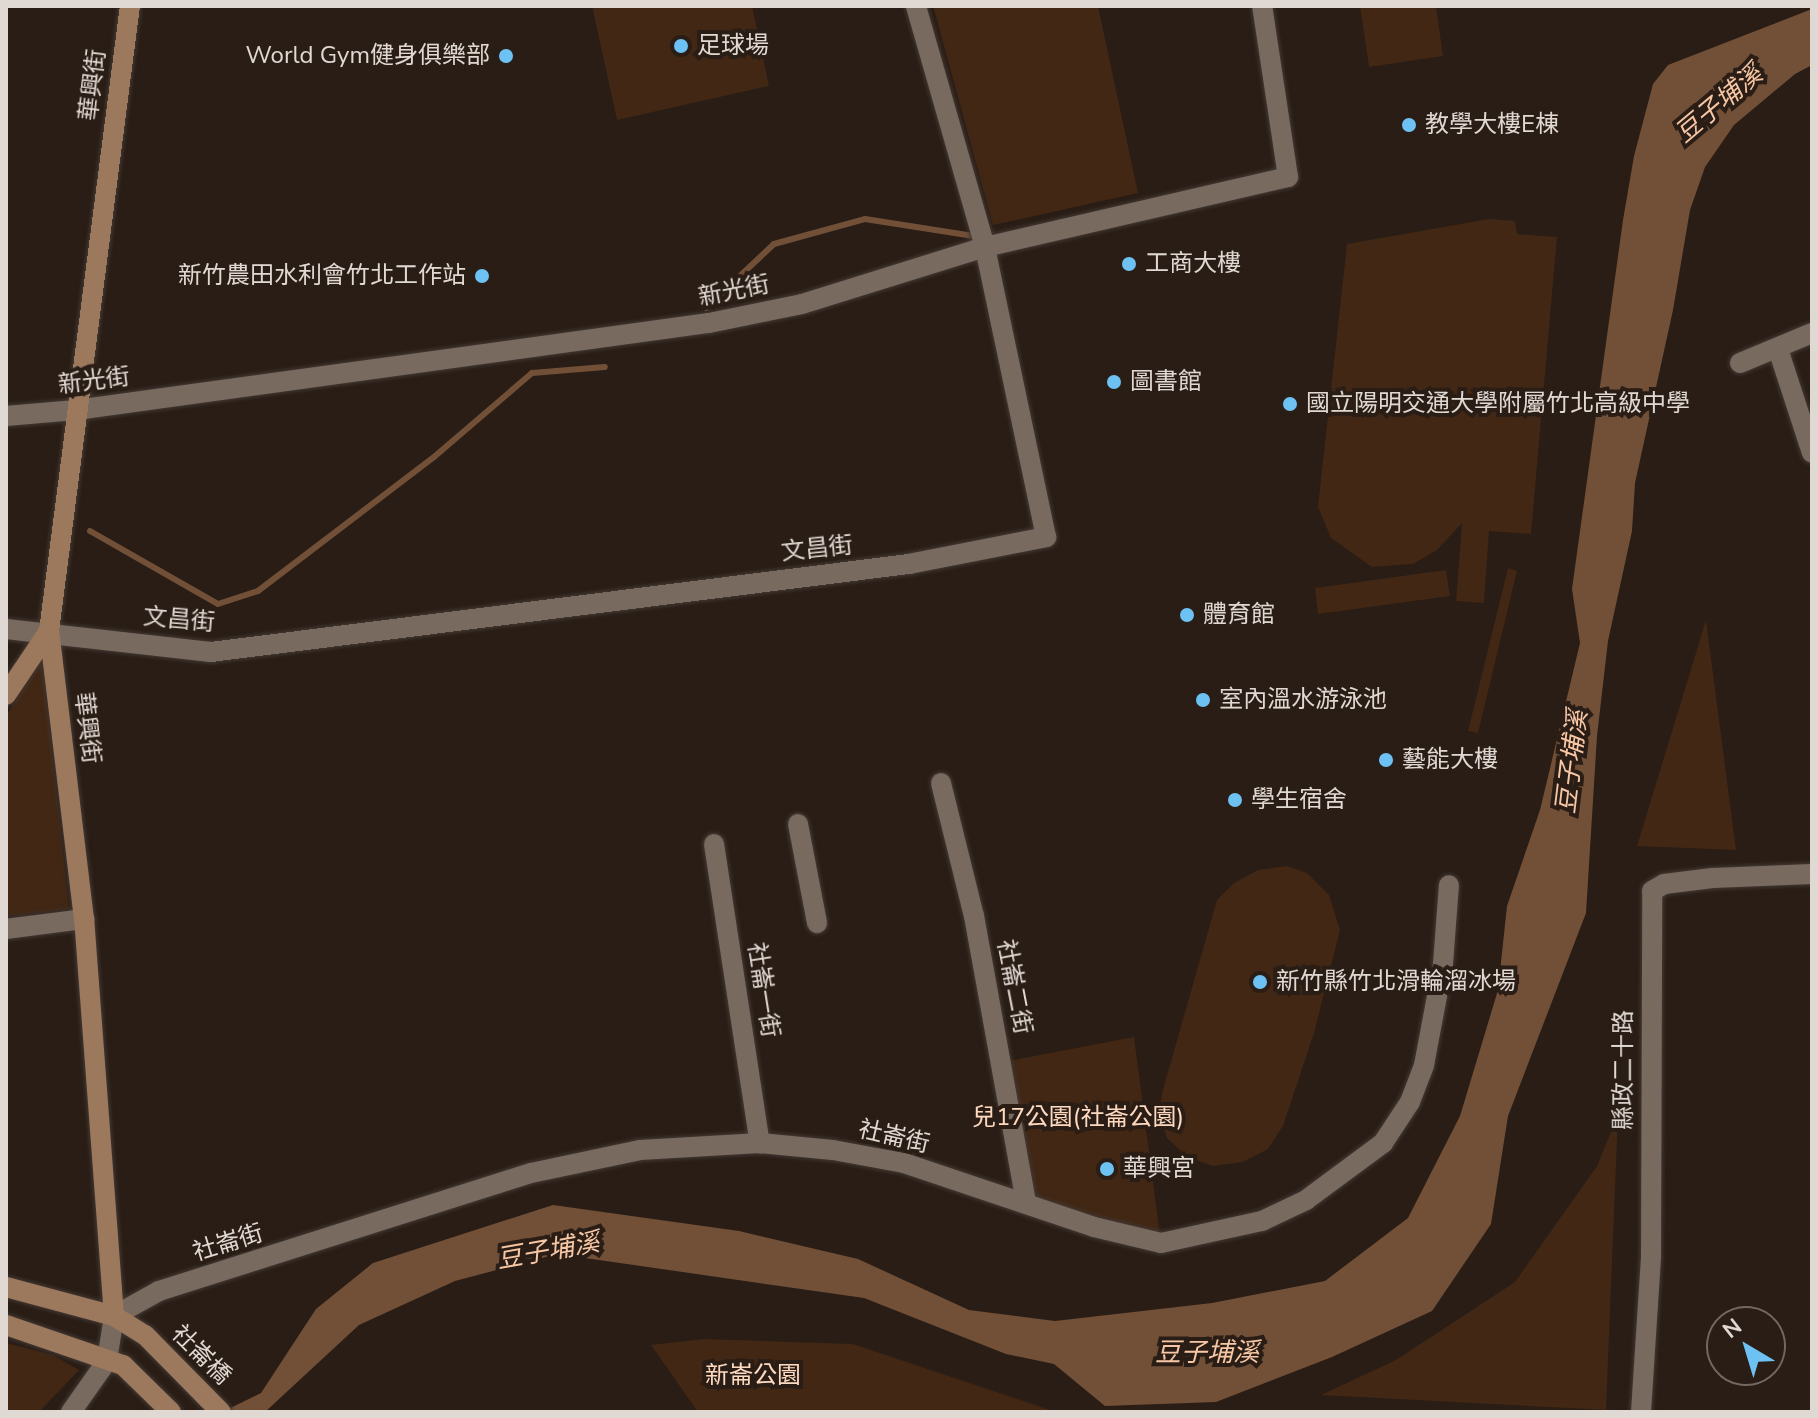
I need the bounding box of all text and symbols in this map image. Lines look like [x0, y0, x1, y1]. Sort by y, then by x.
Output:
place label: 足球場 [697, 32, 769, 60]
marker: 足球場 [672, 37, 690, 55]
place label: World Gym健身俱樂部 [246, 42, 490, 70]
marker: World Gym健身俱樂部 [497, 47, 515, 65]
street label: 華興街 [74, 48, 112, 122]
water label: 豆子埔溪 [1669, 59, 1769, 149]
place label: 教學大樓E棟 [1425, 111, 1559, 139]
marker: 教學大樓E棟 [1400, 116, 1418, 134]
place label: 工商大樓 [1145, 250, 1241, 278]
marker: 工商大樓 [1120, 255, 1138, 273]
place label: 新竹農田水利會竹北工作站 [178, 262, 466, 290]
marker: 新竹農田水利會竹北工作站 [473, 267, 491, 285]
street label: 新光街 [696, 270, 772, 312]
street label: 新光街 [57, 362, 131, 400]
place label: 圖書館 [1130, 368, 1202, 396]
marker: 圖書館 [1105, 373, 1123, 391]
place label: 國立陽明交通大學附屬竹北高級中學 [1306, 390, 1690, 418]
marker: 國立陽明交通大學附屬竹北高級中學 [1281, 395, 1299, 413]
street label: 文昌街 [780, 531, 854, 567]
place label: 體育館 [1203, 601, 1275, 629]
street label: 文昌街 [142, 603, 216, 637]
marker: 體育館 [1178, 606, 1196, 624]
place label: 室內溫水游泳池 [1219, 686, 1387, 714]
street label: 華興街 [68, 691, 106, 765]
marker: 室內溫水游泳池 [1194, 691, 1212, 709]
water label: 豆子埔溪 [1550, 708, 1594, 816]
place label: 藝能大樓 [1402, 746, 1498, 774]
marker: 藝能大樓 [1377, 751, 1395, 769]
place label: 學生宿舍 [1251, 786, 1347, 814]
marker: 學生宿舍 [1226, 791, 1244, 809]
street label: 社崙二街 [991, 937, 1037, 1037]
street label: 社崙一街 [741, 940, 785, 1040]
place label: 新竹縣竹北滑輪溜冰場 [1276, 968, 1516, 996]
marker: 新竹縣竹北滑輪溜冰場 [1251, 973, 1269, 991]
street label: 縣政二十路 [1610, 1010, 1638, 1130]
park label: 兒17公園(社崙公園) [972, 1104, 1184, 1132]
street label: 社崙街 [856, 1115, 932, 1159]
place label: 華興宮 [1123, 1155, 1195, 1183]
marker: 華興宮 [1098, 1160, 1116, 1178]
street label: 社崙街 [189, 1219, 267, 1267]
water label: 豆子埔溪 [494, 1227, 602, 1275]
north arrow [1706, 1306, 1786, 1386]
text: N [1717, 1312, 1748, 1346]
street label: 社崙橋 [165, 1319, 237, 1391]
water label: 豆子埔溪 [1155, 1337, 1259, 1369]
park label: 新崙公園 [705, 1362, 801, 1390]

